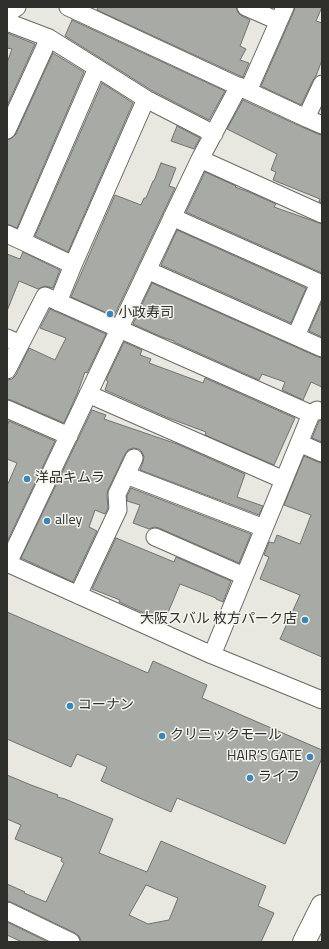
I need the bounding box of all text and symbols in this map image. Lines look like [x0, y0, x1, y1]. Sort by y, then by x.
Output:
place label: 小政寿司 [118, 306, 174, 322]
marker: 小政寿司 [105, 309, 115, 319]
place label: 洋品キムラ [35, 471, 105, 487]
marker: 洋品キムラ [22, 474, 32, 484]
place label: alley [55, 513, 82, 529]
marker: alley [42, 516, 52, 526]
place label: 大阪スバル 枚方パーク店 [140, 612, 297, 628]
marker: 大阪スバル 枚方パーク店 [300, 615, 310, 625]
place label: コーナン [78, 698, 134, 714]
marker: コーナン [65, 701, 75, 711]
place label: クリニックモール [170, 728, 282, 744]
marker: クリニックモール [157, 731, 167, 741]
place label: HAIR’S GATE [227, 749, 302, 765]
marker: HAIR’S GATE [305, 752, 315, 762]
place label: ライフ [258, 770, 300, 786]
marker: ライフ [245, 773, 255, 783]

